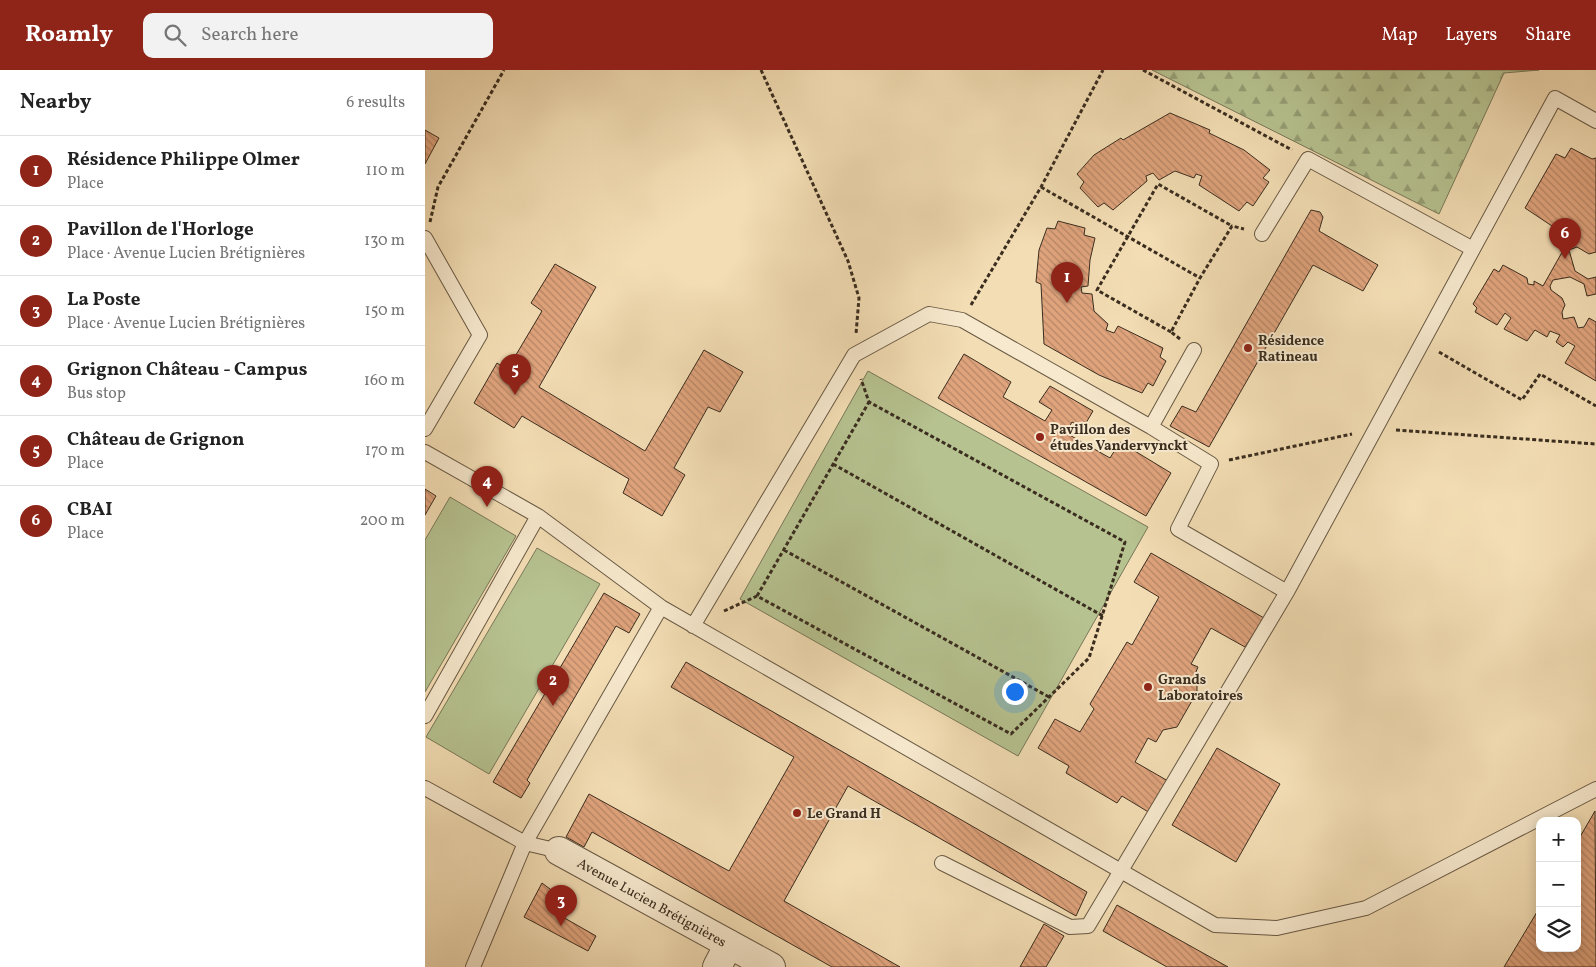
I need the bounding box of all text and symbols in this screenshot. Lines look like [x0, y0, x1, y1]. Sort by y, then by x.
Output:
search box [143, 13, 493, 58]
text: Roamly [25, 18, 113, 52]
icon: search [161, 21, 189, 49]
text: Search here [201, 22, 298, 48]
text: Map [1381, 23, 1417, 48]
text: Layers [1445, 23, 1497, 48]
text: Share [1525, 23, 1571, 48]
text: Nearby [20, 88, 91, 117]
text: 6 results [346, 92, 405, 114]
text: Résidence Philippe Olmer [67, 147, 300, 173]
text: 1 [33, 160, 39, 182]
text: 110 m [366, 160, 405, 182]
text: Place [67, 173, 104, 195]
text: Pavillon de l'Horloge [67, 217, 254, 243]
pin: 6 [1549, 218, 1581, 259]
text: 2 [32, 230, 40, 252]
text: 130 m [364, 230, 405, 252]
text: Place · Avenue Lucien Brétignières [67, 243, 305, 265]
pin: 1 [1051, 262, 1083, 303]
text: La Poste [67, 287, 141, 313]
text: 3 [32, 300, 40, 322]
text: 150 m [364, 300, 405, 322]
text: Place · Avenue Lucien Brétignières [67, 313, 305, 335]
place label: Résidence Ratineau [1258, 332, 1324, 367]
marker: Résidence Ratineau [1242, 342, 1254, 354]
pin: 5 [499, 354, 531, 395]
text: Grignon Château - Campus [67, 357, 307, 383]
text: 4 [31, 370, 41, 392]
text: 160 m [364, 370, 405, 392]
text: Bus stop [67, 383, 126, 405]
place label: Pavillon des études Vandervynckt [1050, 421, 1188, 456]
text: Château de Grignon [67, 427, 245, 453]
marker: Pavillon des études Vandervynckt [1034, 431, 1046, 443]
text: 5 [32, 440, 40, 462]
text: 170 m [365, 440, 405, 462]
text: Place [67, 453, 104, 475]
pin: 4 [471, 466, 503, 507]
text: CBAI [67, 497, 112, 523]
text: 6 [32, 510, 40, 532]
text: 200 m [360, 510, 405, 532]
text: Place [67, 523, 104, 545]
pin: 2 [537, 665, 569, 706]
place label: Grands Laboratoires [1158, 671, 1243, 706]
your location [1002, 679, 1028, 705]
marker: Grands Laboratoires [1142, 681, 1154, 693]
place label: Le Grand H [807, 805, 881, 824]
marker: Le Grand H [791, 807, 803, 819]
map controls [1536, 817, 1581, 952]
button: + [1536, 817, 1581, 862]
street label: Avenue Lucien Brétignières [573, 854, 729, 952]
button: − [1536, 862, 1581, 907]
pin: 3 [545, 885, 577, 926]
button: layers [1536, 907, 1581, 952]

